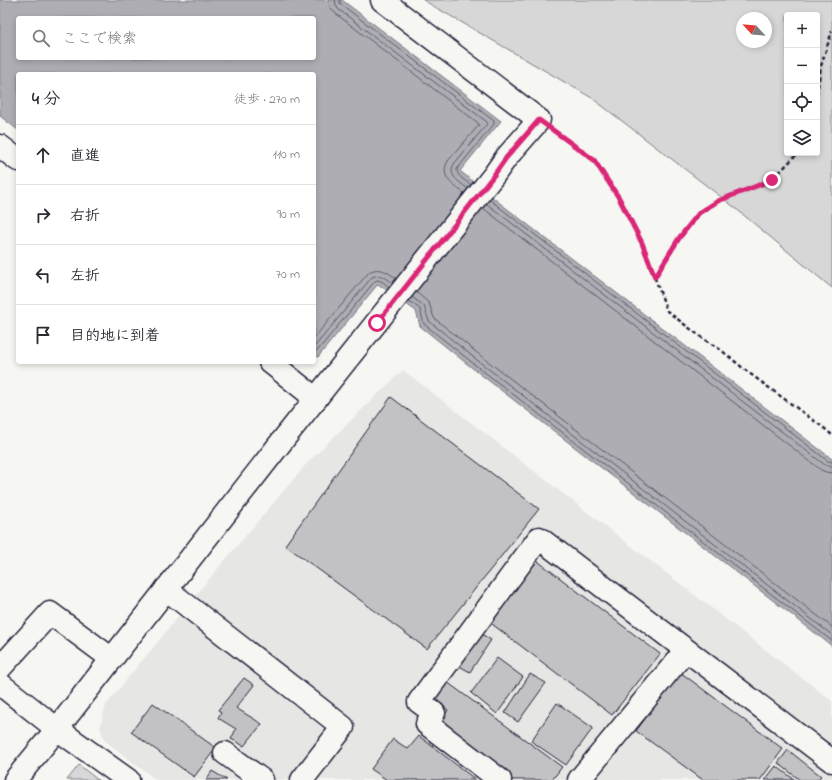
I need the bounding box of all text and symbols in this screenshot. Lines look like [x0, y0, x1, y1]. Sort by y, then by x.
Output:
north arrow [736, 12, 772, 48]
map controls [784, 12, 820, 156]
button: + [784, 12, 820, 48]
search box [16, 16, 316, 60]
icon: search [30, 27, 52, 49]
text: ここで検索 [62, 28, 137, 50]
button: − [784, 48, 820, 84]
button: locate [784, 84, 820, 120]
text: 4 分 [32, 87, 60, 112]
text: 徒歩 · 270 m [234, 90, 300, 109]
button: layers [784, 120, 820, 156]
icon: ahead [32, 144, 54, 166]
text: 直進 [70, 145, 100, 167]
text: 110 m [273, 145, 300, 164]
route end [763, 171, 781, 189]
icon: right [32, 204, 54, 226]
text: 右折 [70, 205, 100, 227]
text: 90 m [277, 205, 300, 224]
icon: left [32, 264, 54, 286]
text: 左折 [70, 265, 100, 287]
text: 70 m [276, 265, 300, 284]
route start [368, 314, 386, 332]
icon: arrive [32, 324, 54, 346]
text: 目的地に到着 [70, 325, 160, 347]

